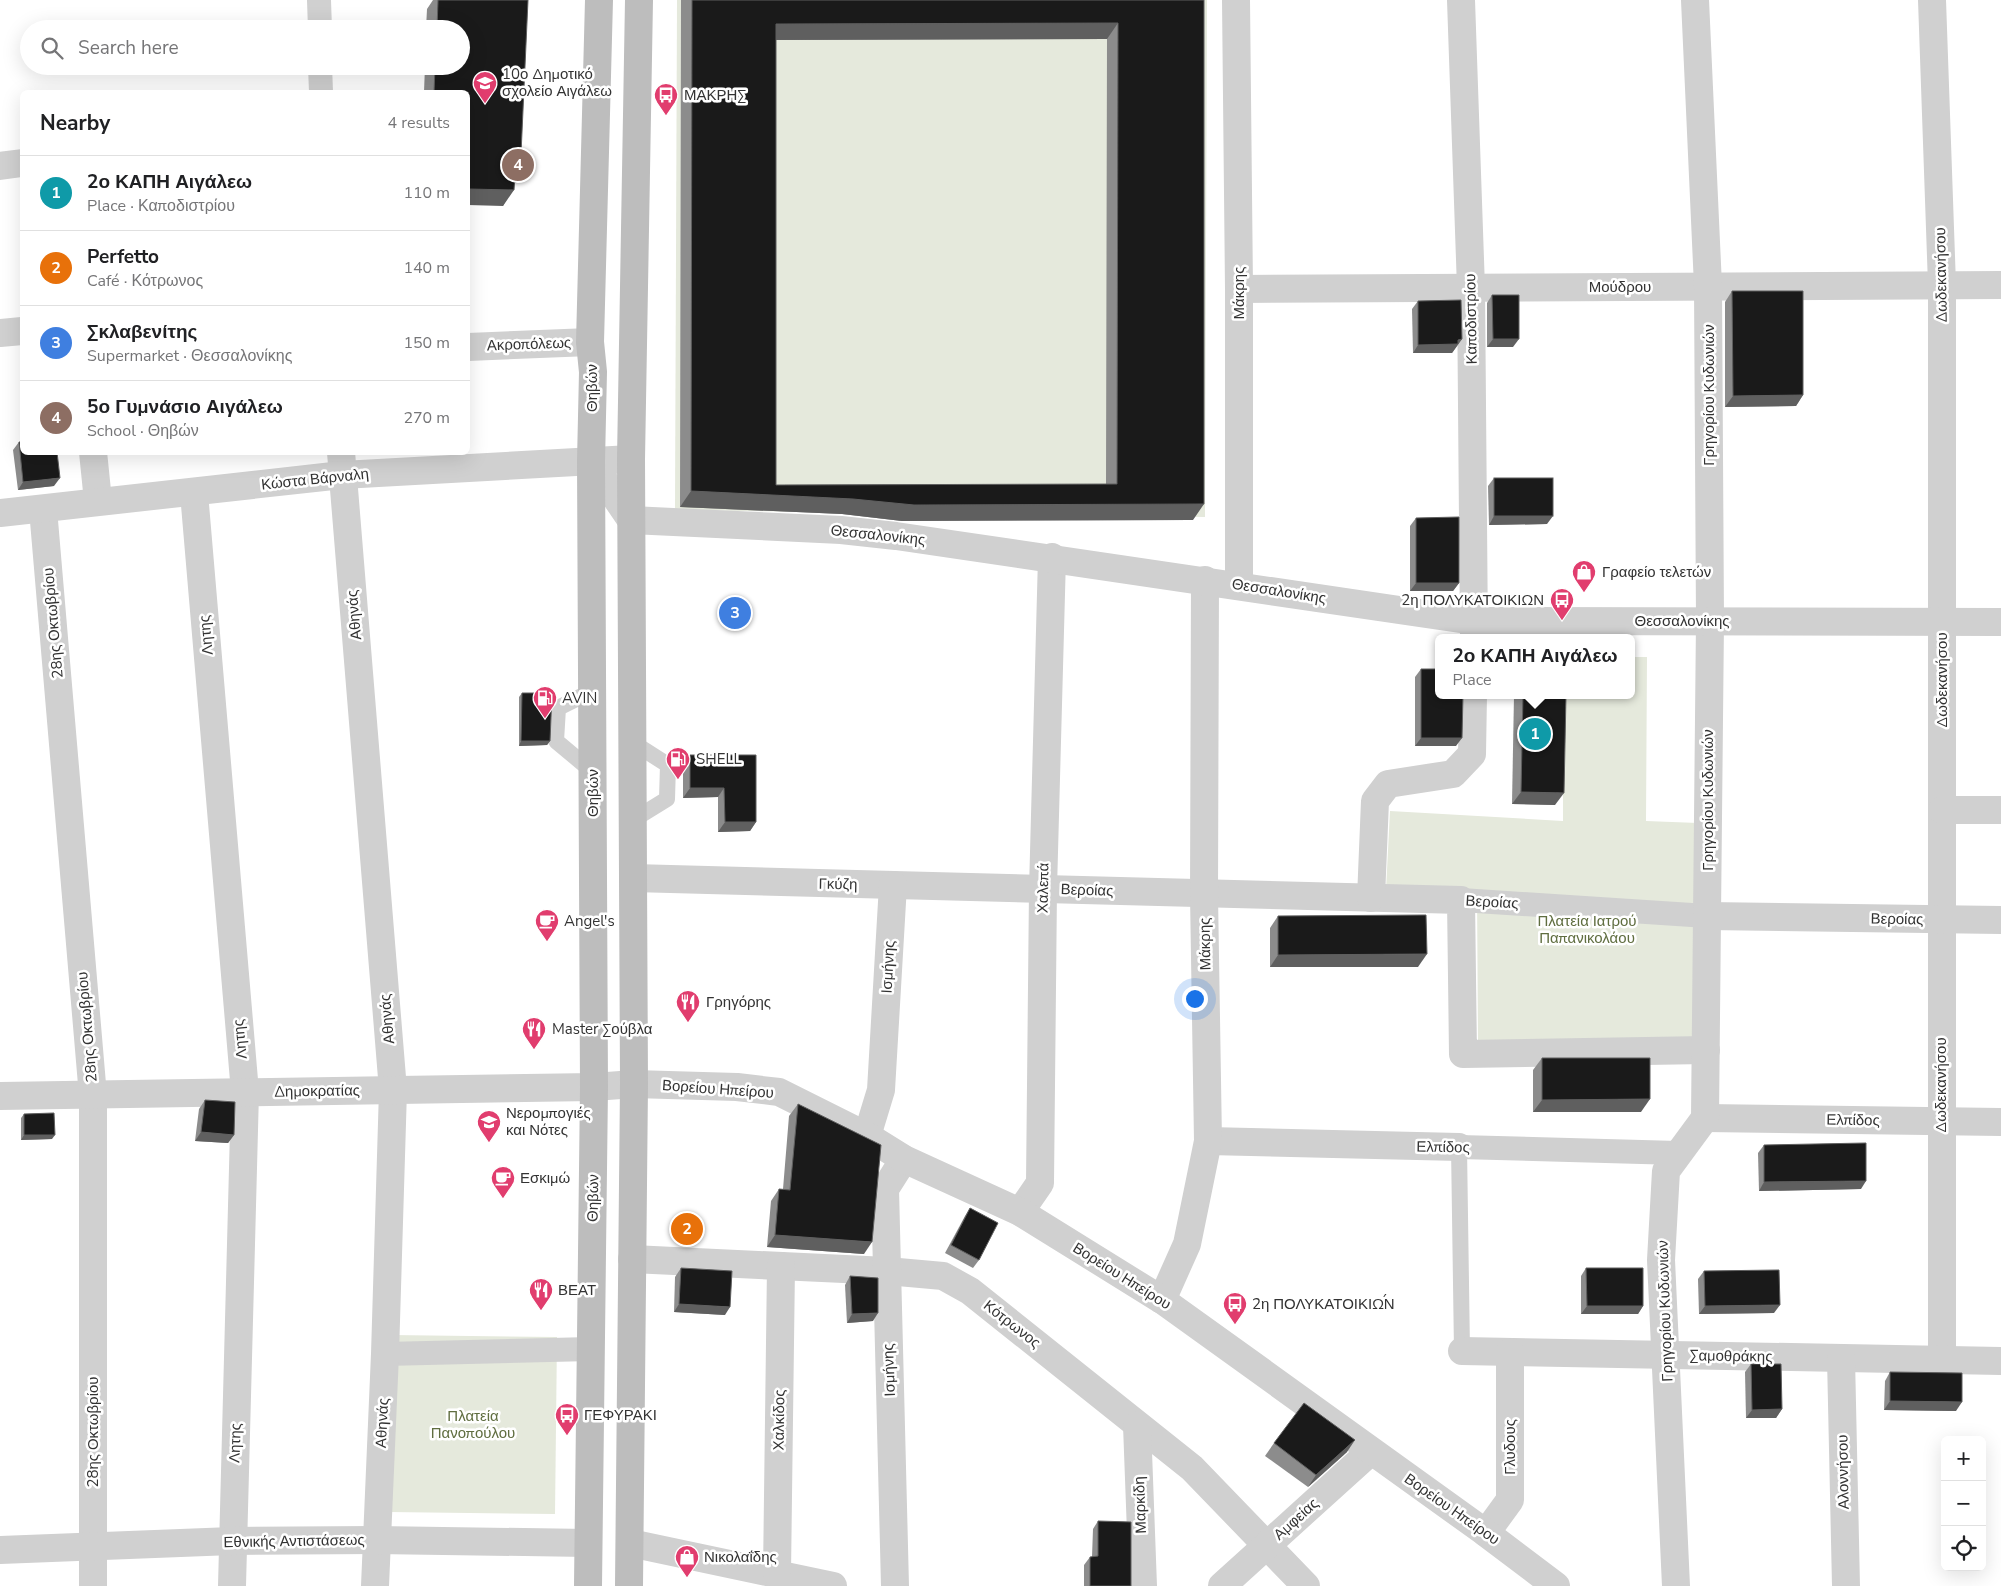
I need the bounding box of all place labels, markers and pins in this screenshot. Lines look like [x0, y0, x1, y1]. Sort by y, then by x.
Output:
place label: 10ο Δημοτικό σχολείο Αιγάλεω [502, 64, 612, 101]
school or university icon: 10ο Δημοτικό σχολείο Αιγάλεω [472, 70, 498, 104]
bus stop icon: ΜΑΚΡΗΣ [653, 82, 679, 116]
place label: ΜΑΚΡΗΣ [684, 85, 746, 105]
pin: 4 [502, 146, 534, 184]
shop icon: Γραφείο τελετών [1571, 559, 1597, 593]
place label: Γραφείο τελετών [1602, 562, 1711, 582]
bus stop icon: 2η ΠΟΛΥΚΑΤΟΙΚΙΩΝ [1549, 587, 1575, 621]
place label: 2η ΠΟΛΥΚΑΤΟΙΚΙΩΝ [1401, 590, 1544, 610]
pin: 3 [719, 594, 751, 632]
fuel station icon: AVIN [532, 685, 558, 719]
place label: AVIN [562, 688, 597, 708]
pin: 1 [1519, 715, 1551, 753]
fuel station icon: SHELL [665, 746, 691, 780]
place label: SHELL [696, 749, 742, 769]
cafe icon: Angel's [534, 908, 560, 942]
place label: Angel's [564, 911, 615, 931]
restaurant icon: Γρηγόρης [675, 989, 701, 1023]
place label: Γρηγόρης [706, 992, 771, 1012]
restaurant icon: Master Σούβλα [521, 1016, 547, 1050]
place label: Master Σούβλα [552, 1019, 653, 1039]
place label: Νερομπογιές και Νότες [506, 1103, 591, 1140]
school or university icon: Νερομπογιές και Νότες [476, 1109, 502, 1143]
cafe icon: Εσκιμώ [490, 1165, 516, 1199]
place label: Εσκιμώ [520, 1168, 571, 1188]
pin: 2 [671, 1210, 703, 1248]
restaurant icon: ΒΕΑΤ [528, 1277, 554, 1311]
place label: ΒΕΑΤ [558, 1280, 596, 1300]
bus stop icon: 2η ΠΟΛΥΚΑΤΟΙΚΙΏΝ [1222, 1291, 1248, 1325]
place label: 2η ΠΟΛΥΚΑΤΟΙΚΙΏΝ [1252, 1294, 1395, 1314]
bus stop icon: ΓΕΦΥΡΑΚΙ [554, 1402, 580, 1436]
place label: ΓΕΦΥΡΑΚΙ [584, 1405, 657, 1425]
shop icon: Νικολαΐδης [674, 1544, 700, 1578]
place label: Νικολαΐδης [704, 1547, 777, 1567]

